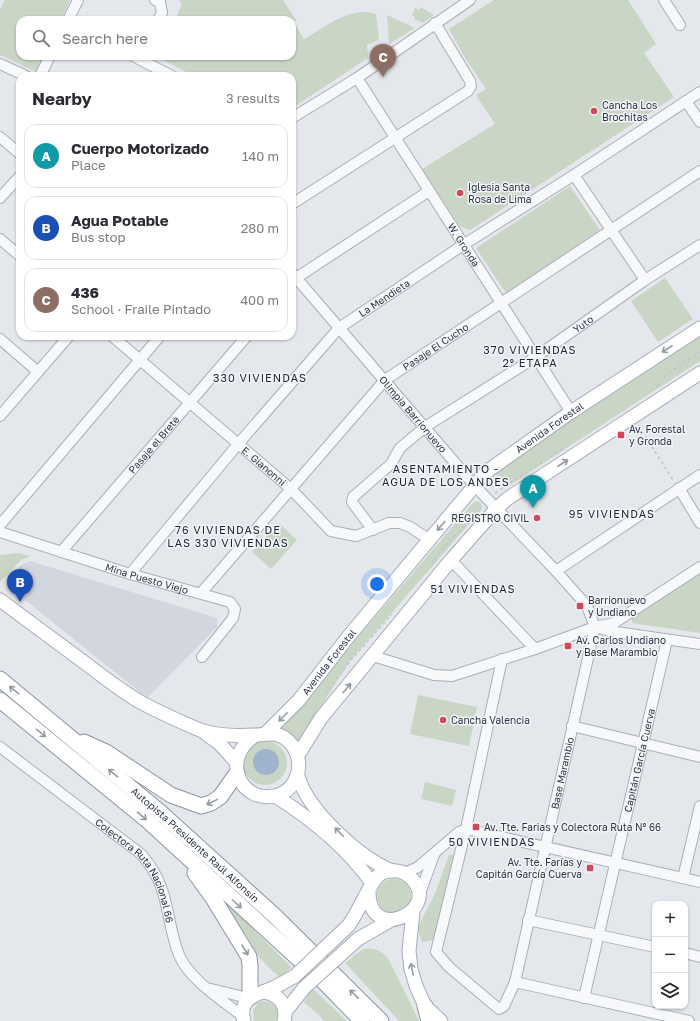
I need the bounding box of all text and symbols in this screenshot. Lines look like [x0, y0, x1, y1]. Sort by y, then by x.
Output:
search box [16, 16, 296, 60]
icon: search [30, 27, 52, 49]
text: Search here [62, 29, 148, 47]
pin: C [370, 44, 396, 77]
text: Nearby [32, 88, 92, 109]
text: 3 results [226, 90, 280, 106]
place label: Cancha Los Brochitas [602, 99, 657, 123]
marker: Cancha Los Brochitas [589, 106, 599, 116]
text: Cuerpo Motorizado [71, 139, 209, 157]
text: A [41, 148, 51, 164]
text: 140 m [242, 148, 279, 164]
text: Place [71, 157, 106, 173]
place label: Iglesia Santa Rosa de Lima [468, 181, 531, 205]
marker: Iglesia Santa Rosa de Lima [455, 188, 465, 198]
text: Agua Potable [71, 211, 169, 229]
text: B [41, 220, 51, 236]
text: 280 m [241, 220, 279, 236]
street label: W. Gronda [445, 221, 482, 269]
text: Bus stop [71, 229, 126, 245]
street label: La Mendieta [356, 277, 412, 319]
text: 436 [71, 283, 99, 301]
text: C [41, 292, 51, 308]
text: 400 m [240, 292, 279, 308]
text: School · Fraile Pintado [71, 301, 211, 317]
street label: Yuto [570, 313, 595, 335]
street label: Pasaje El Cucho [400, 320, 471, 373]
district label: 370 VIVIENDAS 2° ETAPA [483, 343, 577, 369]
one-way arrow [662, 345, 673, 353]
district label: 330 VIVIENDAS [213, 371, 307, 384]
street label: Olimpia Barrionuevo [377, 373, 449, 455]
street label: Avenida Forestal [513, 400, 586, 455]
street label: Pasaje el Brete [126, 413, 182, 475]
place label: Av. Forestal y Gronda [629, 423, 685, 447]
marker: Av. Forestal y Gronda [616, 430, 626, 440]
street label: E. Gianonni [240, 444, 289, 488]
one-way arrow [557, 459, 569, 467]
district label: ASENTAMIENTO - AGUA DE LOS ANDES [382, 462, 510, 488]
pin: A [520, 475, 546, 508]
district label: 95 VIVIENDAS [569, 507, 655, 520]
place label: REGISTRO CIVIL [451, 512, 529, 524]
marker: REGISTRO CIVIL [532, 513, 542, 523]
one-way arrow [437, 521, 446, 532]
district label: 76 VIVIENDAS DE LAS 330 VIVIENDAS [167, 523, 289, 549]
street label: Mina Puesto Viejo [104, 560, 190, 596]
pin: B [7, 569, 33, 602]
your location [367, 574, 387, 594]
district label: 51 VIVIENDAS [431, 582, 515, 595]
place label: Barrionuevo y Undiano [588, 594, 646, 618]
marker: Barrionuevo y Undiano [575, 601, 585, 611]
street label: Avenida Forestal [299, 627, 358, 697]
place label: Av. Carlos Undiano y Base Marambio [576, 634, 666, 658]
marker: Av. Carlos Undiano y Base Marambio [563, 641, 573, 651]
one-way arrow [342, 683, 351, 693]
one-way arrow [8, 685, 19, 694]
street label: Capitán García Cuerva [621, 707, 657, 813]
one-way arrow [278, 712, 288, 722]
place label: Cancha Valencia [451, 714, 530, 726]
marker: Cancha Valencia [438, 715, 448, 725]
one-way arrow [36, 728, 47, 737]
street label: Base Marambio [548, 736, 576, 810]
one-way arrow [108, 769, 119, 778]
street label: Autopista Presidente Raúl Alfonsín [129, 785, 261, 905]
one-way arrow [206, 798, 218, 806]
one-way arrow [136, 811, 147, 820]
street label: Colectora Ruta Nacional 66 [93, 816, 176, 924]
place label: Av. Tte. Farias y Colectora Ruta N° 66 [484, 821, 661, 833]
marker: Av. Tte. Farias y Colectora Ruta N° 66 [471, 822, 481, 832]
one-way arrow [334, 827, 343, 837]
district label: 50 VIVIENDAS [449, 835, 535, 848]
place label: Av. Tte. Farías y Capitán García Cuerva [476, 856, 582, 880]
marker: Av. Tte. Farías y Capitán García Cuerva [585, 863, 595, 873]
one-way arrow [232, 899, 243, 908]
map controls [652, 901, 688, 1009]
button: + [652, 901, 688, 937]
button: − [652, 937, 688, 973]
one-way arrow [241, 944, 249, 956]
one-way arrow [408, 963, 416, 976]
button: layers [652, 973, 688, 1009]
one-way arrow [349, 989, 359, 999]

